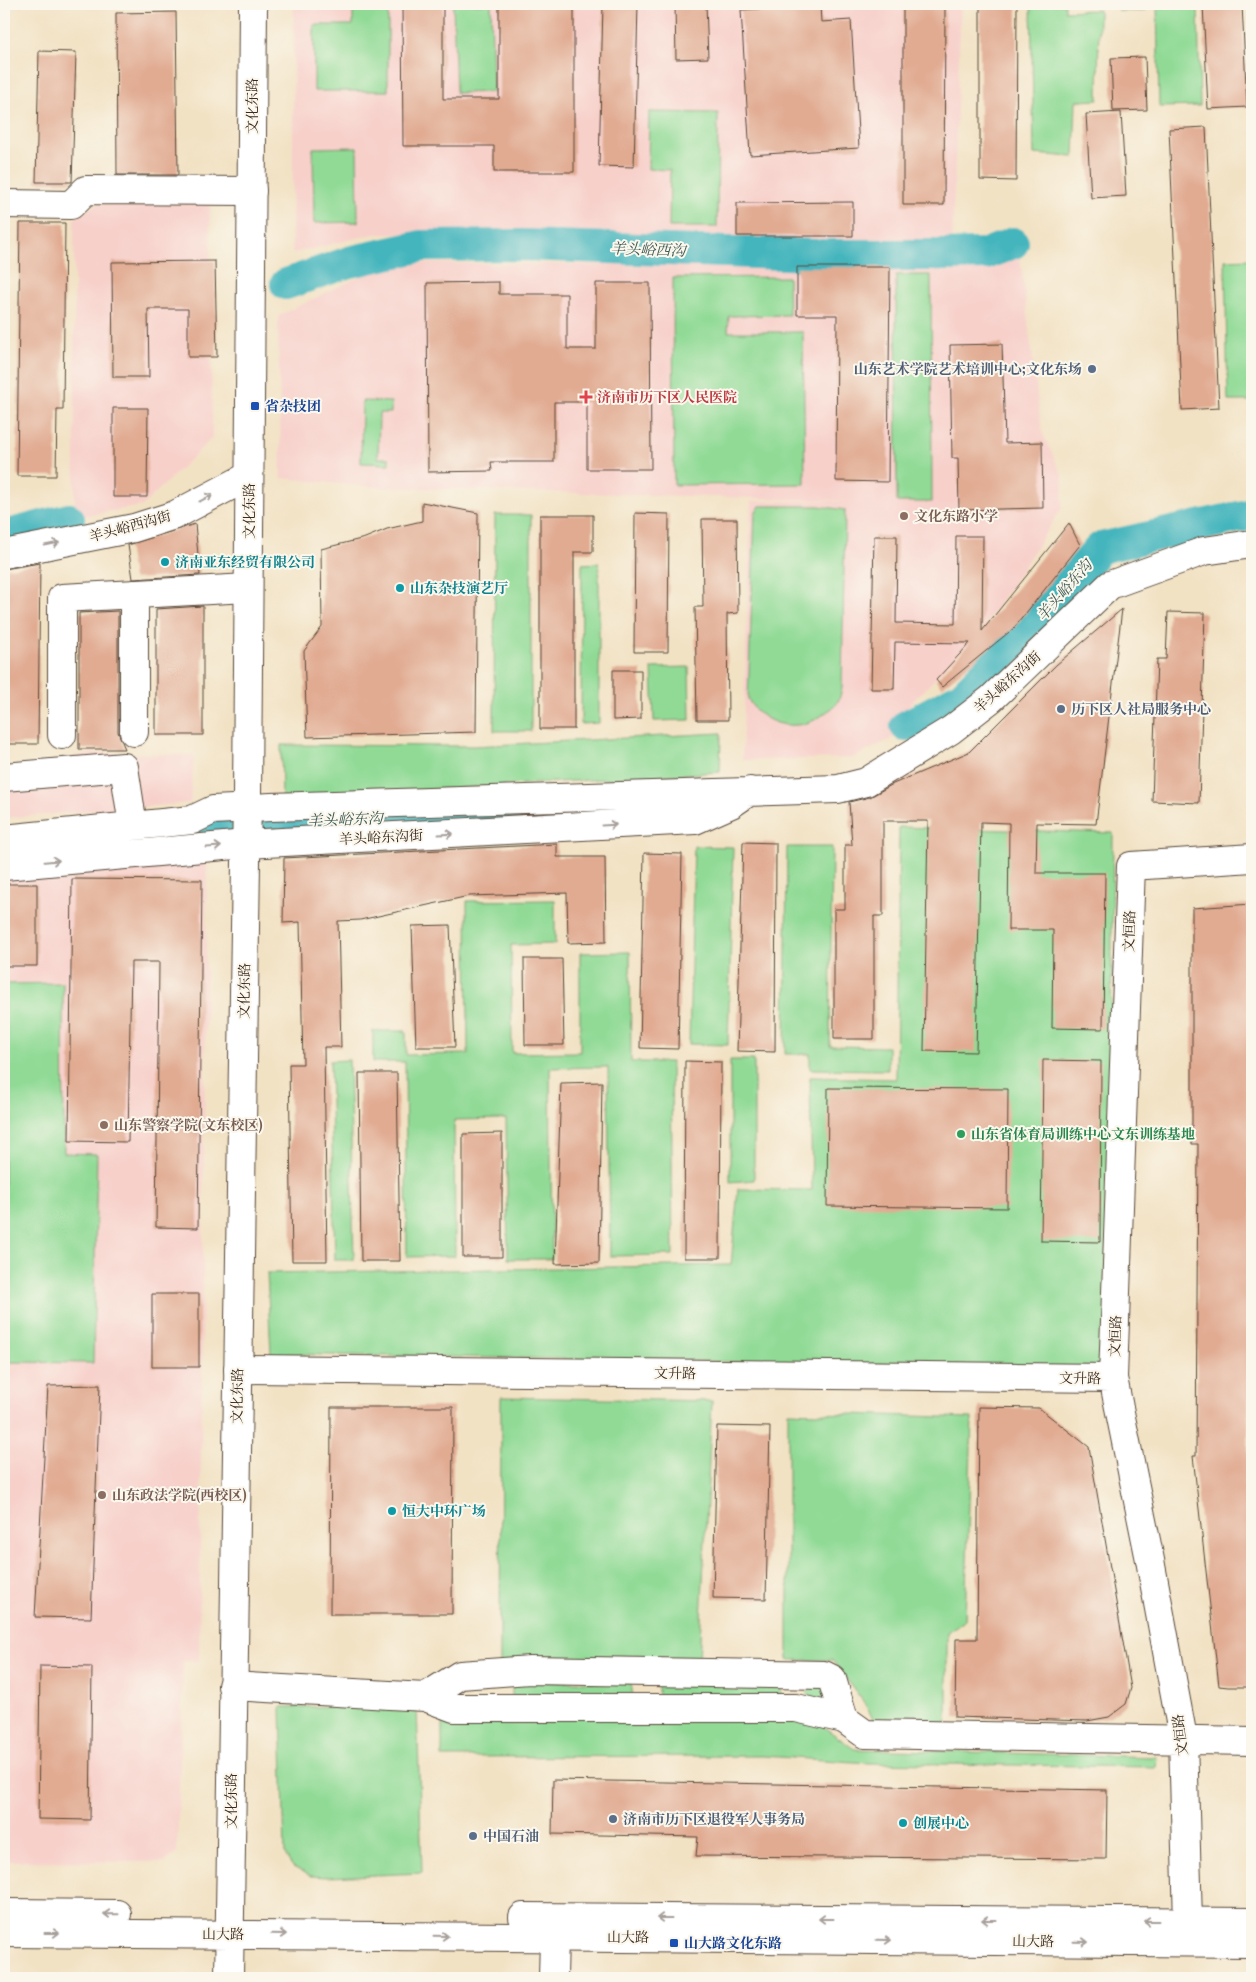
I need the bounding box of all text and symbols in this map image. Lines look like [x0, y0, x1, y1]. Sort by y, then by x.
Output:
street label: 文化东路 [243, 78, 261, 134]
water label: 羊头峪西沟 [610, 238, 688, 260]
place label: 山东艺术学院艺术培训中心;文化东场 [854, 360, 1082, 378]
marker: 山东艺术学院艺术培训中心;文化东场 [1086, 363, 1098, 375]
place label: 济南市历下区人民医院 [597, 388, 737, 406]
marker: 济南市历下区人民医院 [579, 390, 593, 404]
place label: 省杂技团 [265, 397, 321, 415]
marker: 省杂技团 [249, 400, 261, 412]
street label: 文化东路 [240, 483, 258, 539]
one-way arrow [198, 493, 213, 502]
street label: 羊头峪西沟街 [87, 506, 173, 546]
place label: 文化东路小学 [914, 507, 998, 525]
marker: 文化东路小学 [898, 510, 910, 522]
one-way arrow [43, 539, 59, 549]
place label: 济南亚东经贸有限公司 [175, 553, 315, 571]
water label: 羊头峪东沟 [1032, 554, 1097, 625]
marker: 济南亚东经贸有限公司 [159, 556, 171, 568]
place label: 山东杂技演艺厅 [410, 579, 508, 597]
marker: 山东杂技演艺厅 [394, 582, 406, 594]
street label: 羊头峪东沟街 [970, 647, 1044, 717]
place label: 历下区人社局服务中心 [1071, 700, 1211, 718]
marker: 历下区人社局服务中心 [1055, 703, 1067, 715]
water label: 羊头峪东沟 [307, 808, 385, 830]
one-way arrow [600, 821, 616, 830]
street label: 羊头峪东沟街 [339, 826, 423, 848]
one-way arrow [438, 829, 454, 838]
one-way arrow [206, 842, 222, 851]
one-way arrow [44, 856, 60, 866]
street label: 文恒路 [1119, 910, 1139, 952]
street label: 文化东路 [235, 963, 253, 1019]
place label: 山东警察学院(文东校区) [114, 1116, 263, 1134]
marker: 山东警察学院(文东校区) [98, 1119, 110, 1131]
place label: 山东省体育局训练中心文东训练基地 [971, 1125, 1195, 1143]
marker: 山东省体育局训练中心文东训练基地 [955, 1128, 967, 1140]
street label: 文恒路 [1105, 1315, 1125, 1357]
street label: 文升路 [654, 1364, 696, 1382]
street label: 文化东路 [228, 1368, 246, 1424]
street label: 文升路 [1059, 1369, 1101, 1387]
place label: 山东政法学院(西校区) [112, 1486, 247, 1504]
marker: 山东政法学院(西校区) [96, 1489, 108, 1501]
place label: 恒大中环广场 [402, 1502, 486, 1520]
marker: 恒大中环广场 [386, 1505, 398, 1517]
street label: 文恒路 [1169, 1713, 1191, 1757]
street label: 文化东路 [222, 1773, 240, 1829]
place label: 济南市历下区退役军人事务局 [623, 1810, 805, 1828]
marker: 济南市历下区退役军人事务局 [607, 1813, 619, 1825]
place label: 创展中心 [913, 1814, 969, 1832]
marker: 创展中心 [897, 1817, 909, 1829]
place label: 中国石油 [483, 1827, 539, 1845]
marker: 中国石油 [467, 1830, 479, 1842]
one-way arrow [103, 1909, 120, 1919]
one-way arrow [656, 1913, 672, 1923]
one-way arrow [818, 1914, 834, 1924]
one-way arrow [981, 1915, 997, 1925]
one-way arrow [1143, 1916, 1160, 1926]
street label: 山大路 [202, 1925, 244, 1943]
one-way arrow [44, 1928, 60, 1938]
street label: 山大路 [607, 1928, 649, 1946]
one-way arrow [270, 1929, 287, 1939]
one-way arrow [433, 1931, 449, 1941]
street label: 山大路 [1012, 1932, 1054, 1950]
place label: 山大路文化东路 [684, 1934, 782, 1952]
one-way arrow [876, 1935, 892, 1945]
marker: 山大路文化东路 [668, 1937, 680, 1949]
one-way arrow [1073, 1937, 1089, 1946]

